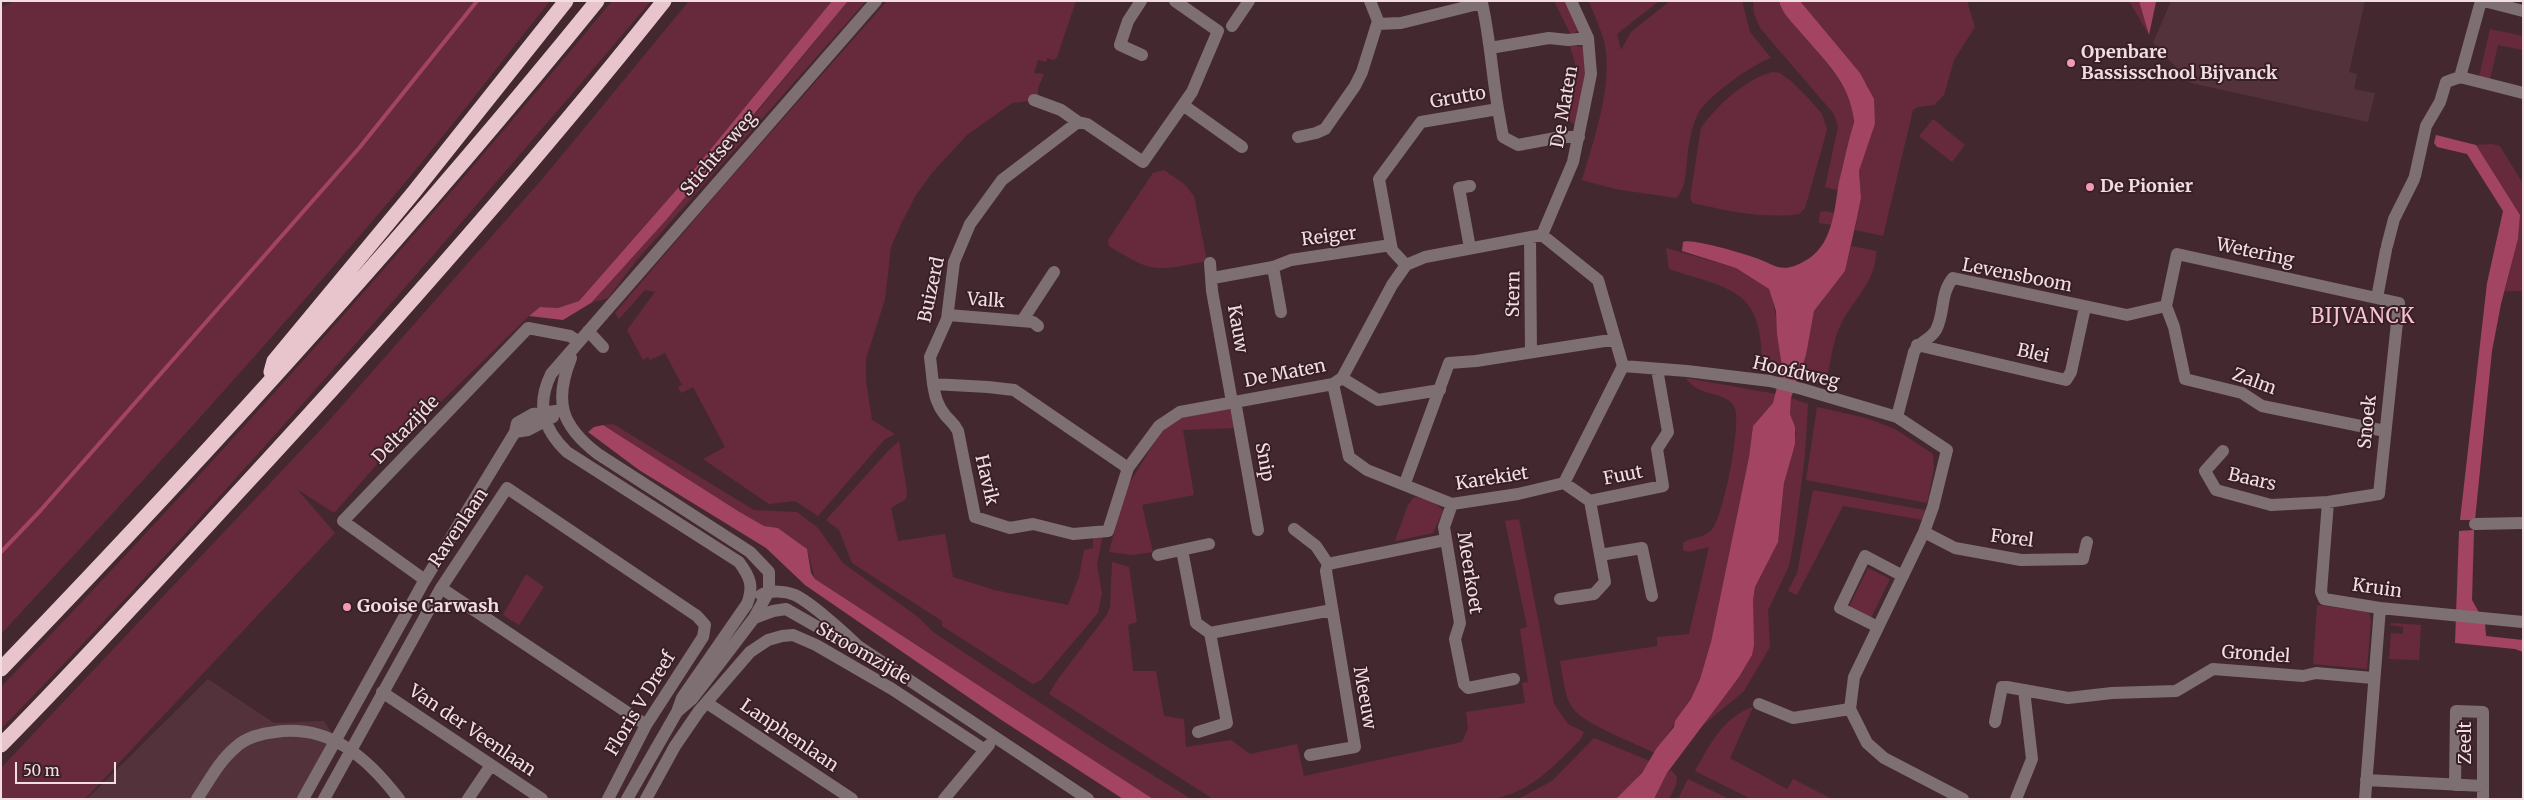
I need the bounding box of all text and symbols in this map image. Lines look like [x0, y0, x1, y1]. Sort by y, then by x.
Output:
place label: Openbare Bassisschool Bijvanck [2081, 42, 2277, 84]
marker: Openbare Bassisschool Bijvanck [2065, 57, 2077, 69]
street label: De Maten [1547, 64, 1583, 150]
street label: Grutto [1428, 82, 1488, 114]
street label: Stichtseweg [676, 107, 762, 201]
place label: De Pionier [2100, 176, 2193, 198]
marker: De Pionier [2084, 181, 2096, 193]
street label: Reiger [1300, 223, 1358, 251]
street label: Wetering [2214, 234, 2296, 272]
street label: Buizerd [915, 255, 949, 325]
street label: Levensboom [1960, 255, 2074, 297]
street label: Stern [1503, 270, 1525, 318]
street label: Valk [966, 289, 1006, 313]
street label: Kauw [1222, 303, 1252, 355]
district label: BIJVANCK [2310, 305, 2416, 329]
street label: Blei [2015, 340, 2051, 368]
street label: Hoofdweg [1751, 353, 1841, 393]
street label: De Maten [1242, 355, 1328, 393]
street label: Zalm [2229, 364, 2279, 400]
street label: Deltazijde [368, 391, 444, 469]
street label: Snoek [2354, 394, 2382, 450]
street label: Snip [1250, 441, 1278, 483]
street label: Havik [970, 453, 1002, 507]
street label: Fuut [1601, 462, 1645, 490]
street label: Karekiet [1454, 463, 1530, 495]
street label: Baars [2226, 464, 2278, 496]
street label: Ravenlaan [425, 485, 493, 571]
street label: Forel [1989, 526, 2035, 552]
street label: Meerkoet [1452, 530, 1486, 616]
street label: Kruin [2351, 575, 2403, 603]
place label: Gooise Carwash [357, 596, 499, 618]
marker: Gooise Carwash [341, 601, 353, 613]
street label: Stroomzijde [812, 618, 914, 690]
street label: Grondel [2221, 642, 2291, 668]
street label: Floris V Dreef [602, 648, 680, 760]
street label: Meeuw [1348, 665, 1380, 731]
street label: Van der Veenlaan [404, 681, 540, 781]
street label: Lanphenlaan [736, 695, 842, 777]
street label: Zeelt [2455, 721, 2477, 765]
scale bar [18, 752, 119, 784]
text: 50 m [23, 761, 60, 780]

